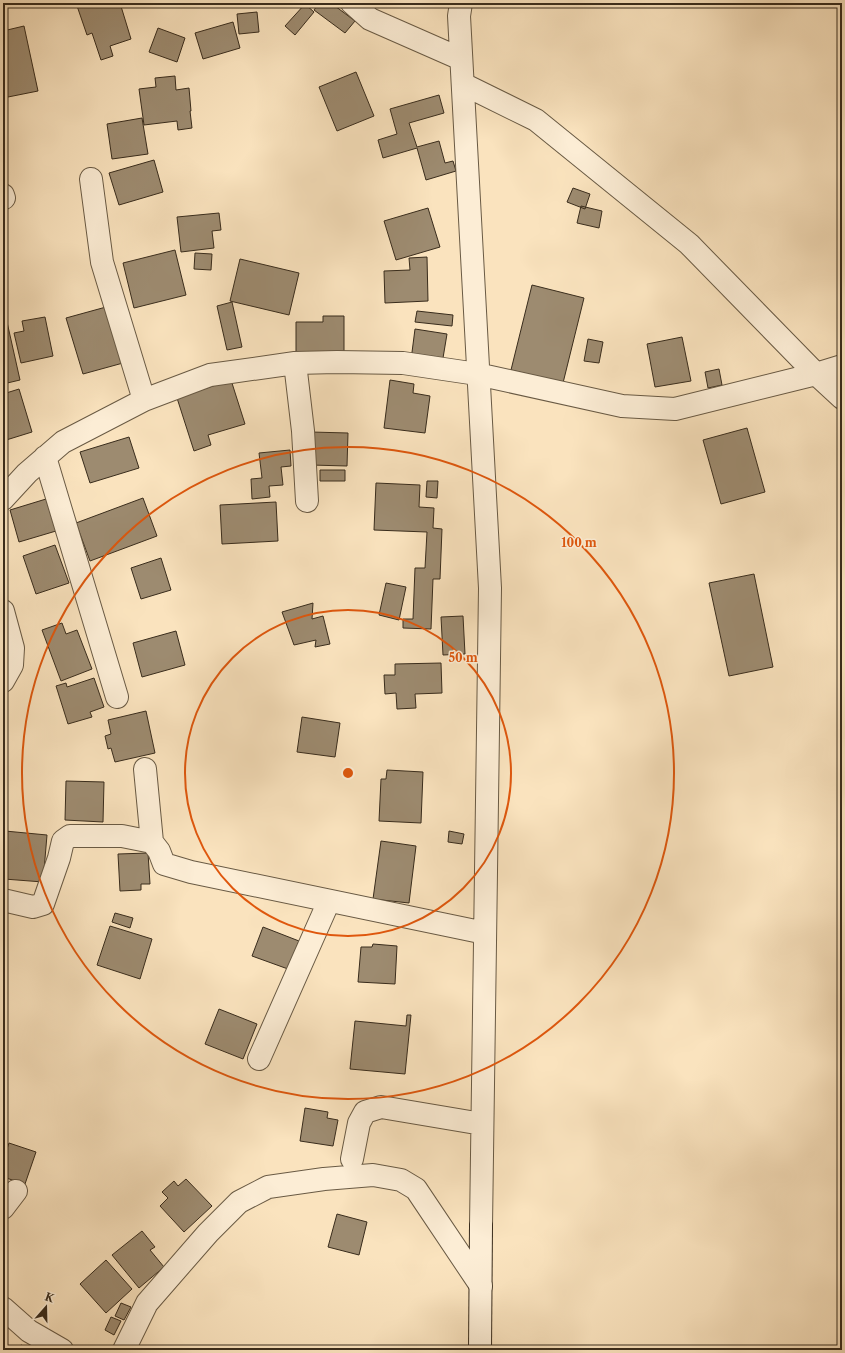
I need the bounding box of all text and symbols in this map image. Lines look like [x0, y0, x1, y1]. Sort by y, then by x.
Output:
text: 100 m [561, 535, 597, 550]
text: 50 m [448, 650, 478, 665]
centre of rings [341, 766, 355, 780]
north arrow [26, 1287, 66, 1327]
text: K [43, 1290, 57, 1306]

